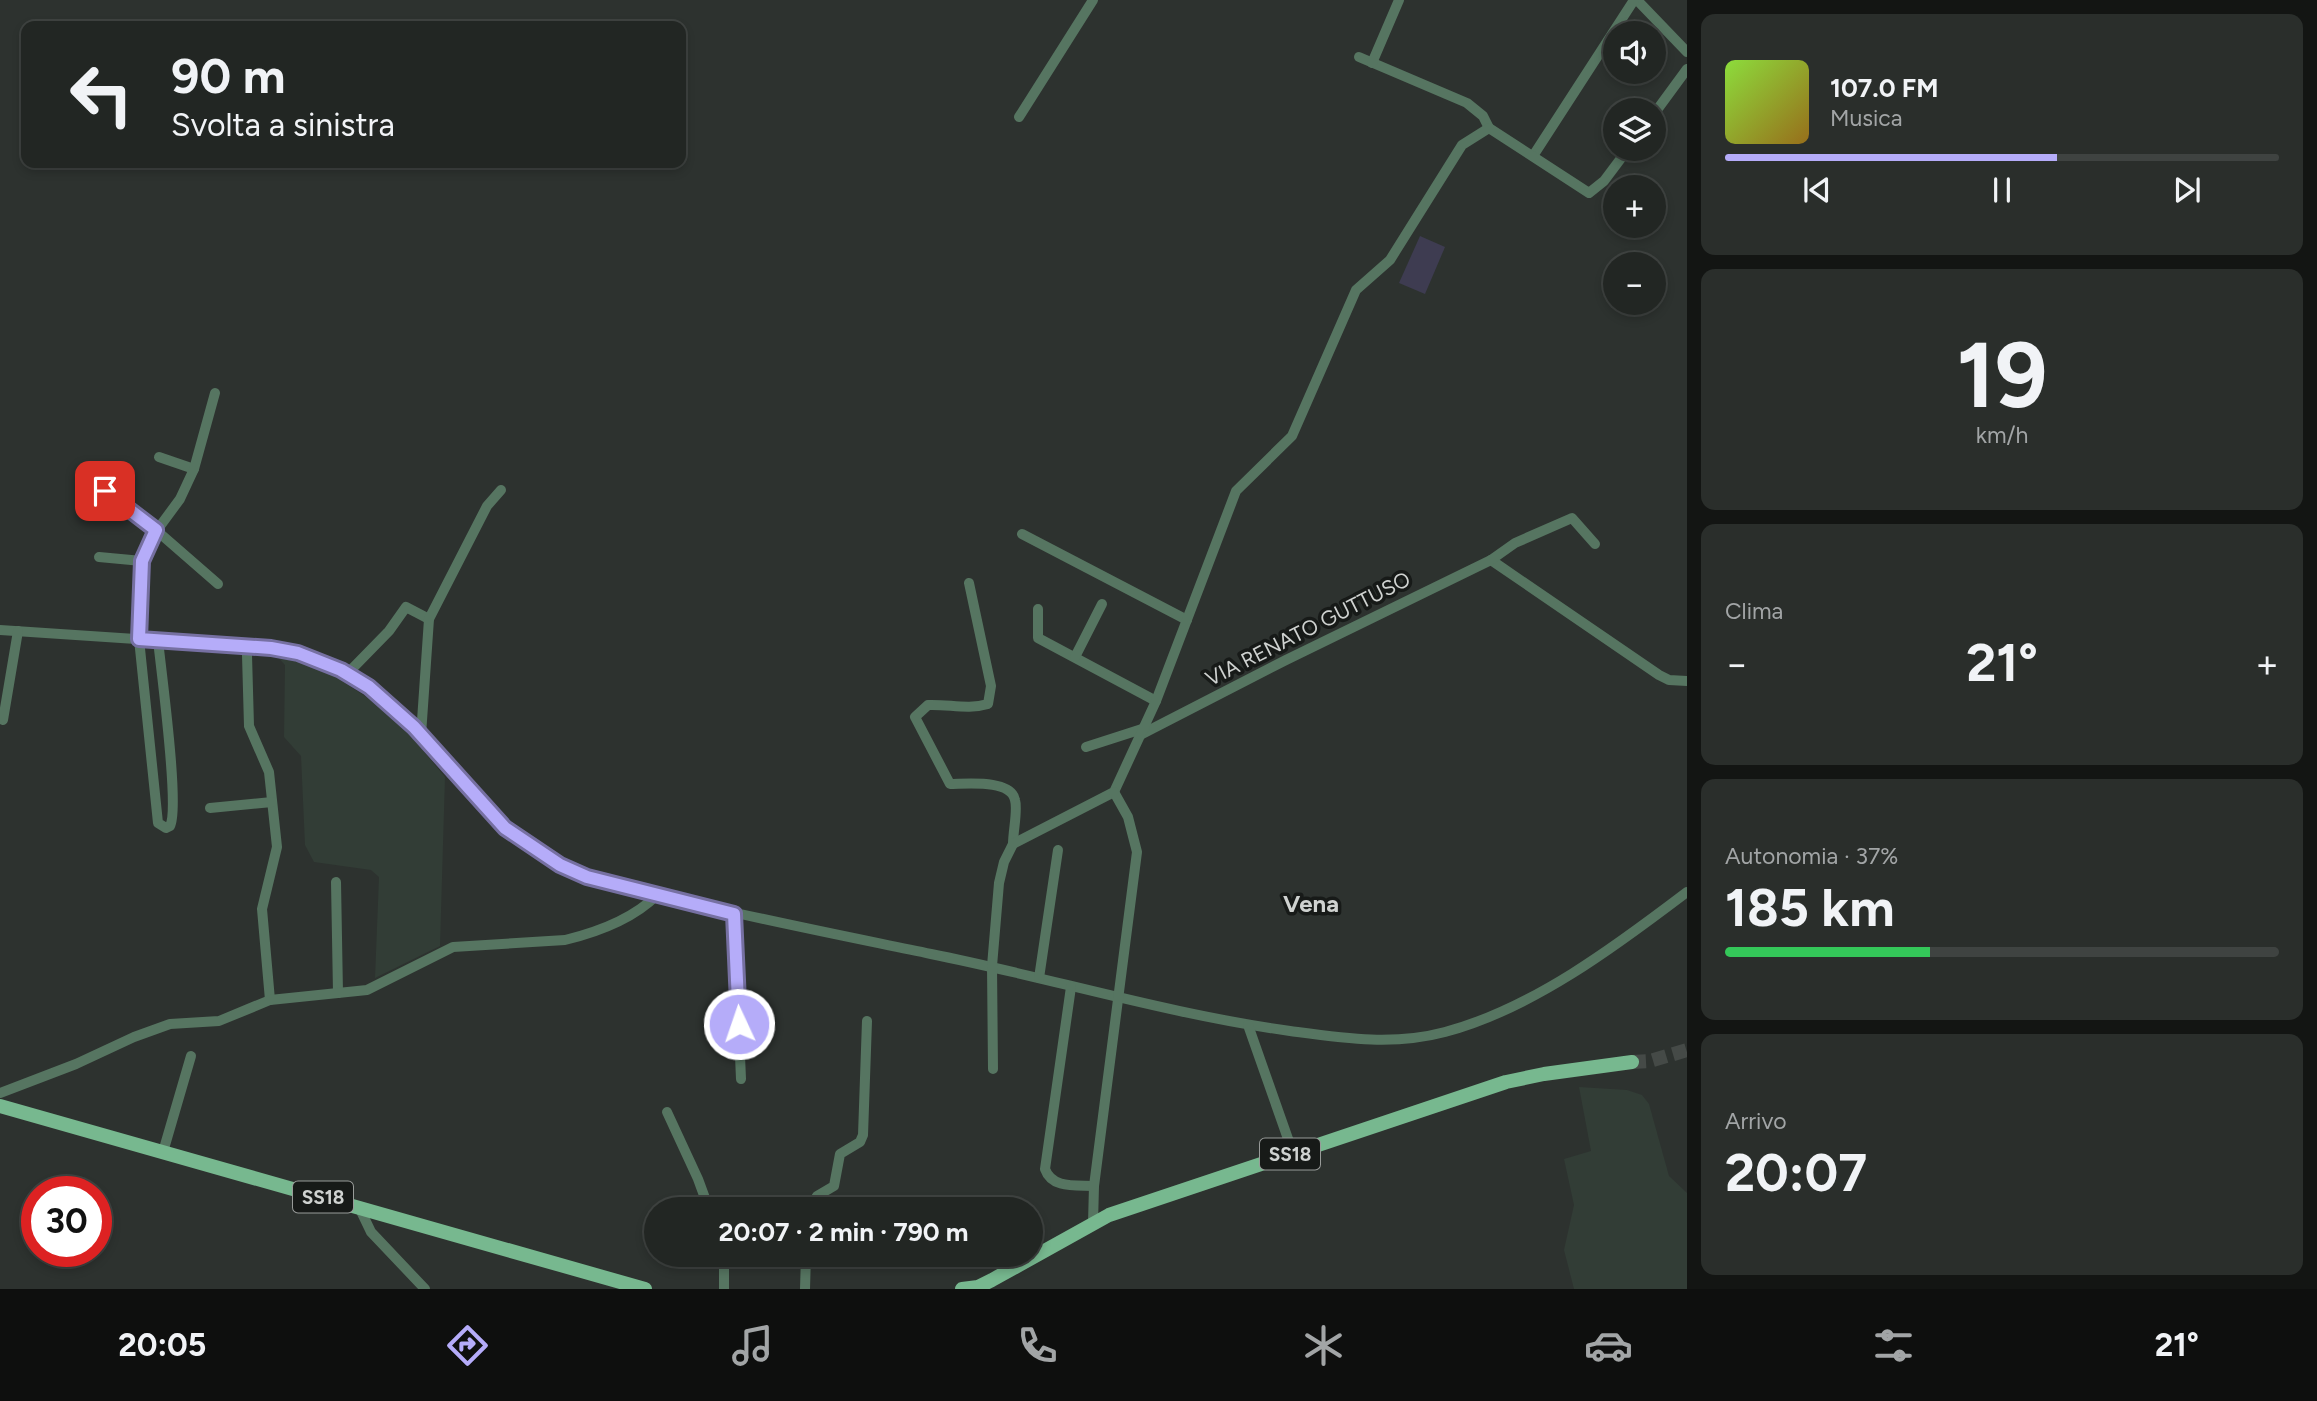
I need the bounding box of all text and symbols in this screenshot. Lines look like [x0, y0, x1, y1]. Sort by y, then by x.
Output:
map controls [1603, 21, 1666, 315]
button: sound [1603, 21, 1666, 84]
text: 90 m [171, 46, 286, 105]
icon: left [56, 49, 147, 140]
text: 107.0 FM [1830, 72, 1938, 104]
button: layers [1603, 98, 1666, 161]
text: Musica [1830, 104, 1903, 132]
text: Svolta a sinistra [171, 106, 395, 144]
icon: previous [1798, 171, 1836, 209]
icon: pause [1983, 171, 2021, 209]
icon: next [2168, 171, 2206, 209]
button: + [1603, 175, 1666, 238]
button: − [1603, 252, 1666, 315]
text: 19 [1956, 321, 2048, 430]
text: km/h [1976, 421, 2028, 449]
pin [75, 461, 135, 521]
icon: arrive [86, 472, 124, 510]
street label: VIA RENATO GUTTUSO [1201, 566, 1414, 691]
text: Clima [1725, 597, 1783, 625]
text: 21° [1966, 632, 2038, 694]
text: − [1725, 641, 1749, 687]
text: + [2255, 641, 2279, 687]
text: Autonomia · 37% [1725, 842, 1898, 870]
text: 185 km [1725, 877, 1895, 939]
district label: Vena [1283, 889, 1339, 918]
position arrow [702, 987, 776, 1061]
text: Arrivo [1725, 1107, 1787, 1135]
road number: SS18 [1260, 1138, 1320, 1170]
text: 20:07 [1725, 1142, 1867, 1204]
speed limit sign: 30 [21, 1176, 112, 1267]
road number: SS18 [293, 1182, 353, 1212]
text: 20:07 · 2 min · 790 m [718, 1216, 969, 1248]
icon: directions [443, 1321, 492, 1370]
icon: music [728, 1321, 777, 1370]
icon: phone [1013, 1321, 1062, 1370]
icon: climate [1299, 1321, 1348, 1370]
icon: car [1584, 1321, 1633, 1370]
icon: filters [1869, 1321, 1918, 1370]
text: 20:05 [118, 1326, 206, 1364]
text: 21° [2155, 1326, 2199, 1364]

